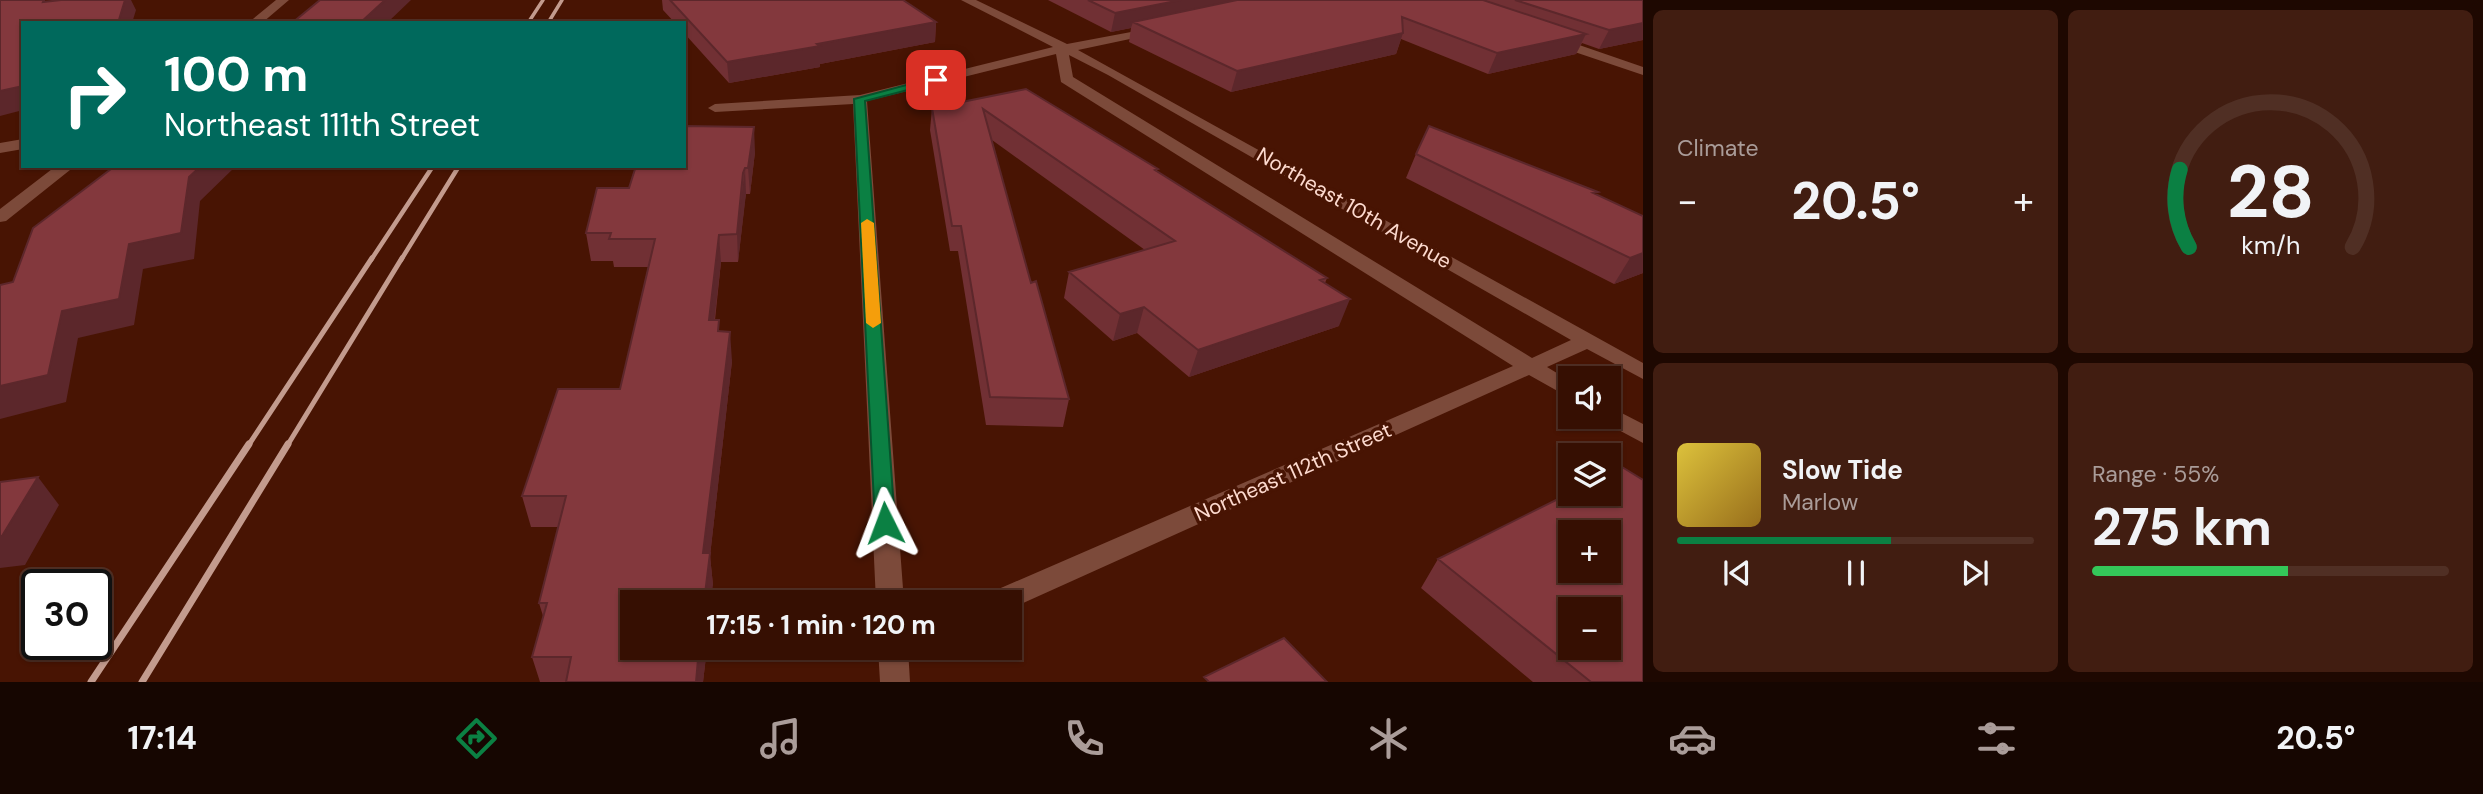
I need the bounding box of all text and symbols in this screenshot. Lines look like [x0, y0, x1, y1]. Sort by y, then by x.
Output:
text: 100 m [164, 42, 308, 106]
icon: right [49, 49, 140, 140]
pin [906, 50, 966, 110]
icon: arrive [917, 61, 955, 99]
text: Northeast 111th Street [164, 104, 480, 146]
text: Climate [1677, 133, 1759, 163]
street label: Northeast 10th Avenue [1252, 141, 1457, 275]
text: 28 [2227, 146, 2314, 241]
text: 20.5° [1791, 167, 1920, 235]
text: − [1677, 176, 1698, 226]
text: + [2013, 176, 2034, 226]
text: km/h [2241, 229, 2300, 262]
map controls [1558, 366, 1621, 660]
button: sound [1558, 366, 1621, 429]
street label: Northeast 112th Street [1190, 416, 1396, 528]
button: layers [1558, 443, 1621, 506]
text: Slow Tide [1782, 453, 1903, 487]
text: Range · 55% [2092, 459, 2219, 489]
position arrow [848, 486, 922, 560]
text: Marlow [1782, 487, 1858, 517]
text: 275 km [2092, 493, 2272, 561]
button: + [1558, 520, 1621, 583]
icon: previous [1718, 554, 1756, 592]
icon: pause [1837, 554, 1875, 592]
icon: next [1956, 554, 1994, 592]
speed limit sign: 30 [21, 569, 112, 660]
button: − [1558, 597, 1621, 660]
text: 17:15 · 1 min · 120 m [706, 608, 936, 642]
icon: directions [452, 714, 501, 763]
icon: music [756, 714, 805, 763]
icon: phone [1060, 714, 1109, 763]
icon: climate [1364, 714, 1413, 763]
icon: car [1668, 714, 1717, 763]
icon: filters [1972, 714, 2021, 763]
text: 17:14 [128, 717, 197, 759]
text: 20.5° [2276, 717, 2355, 759]

